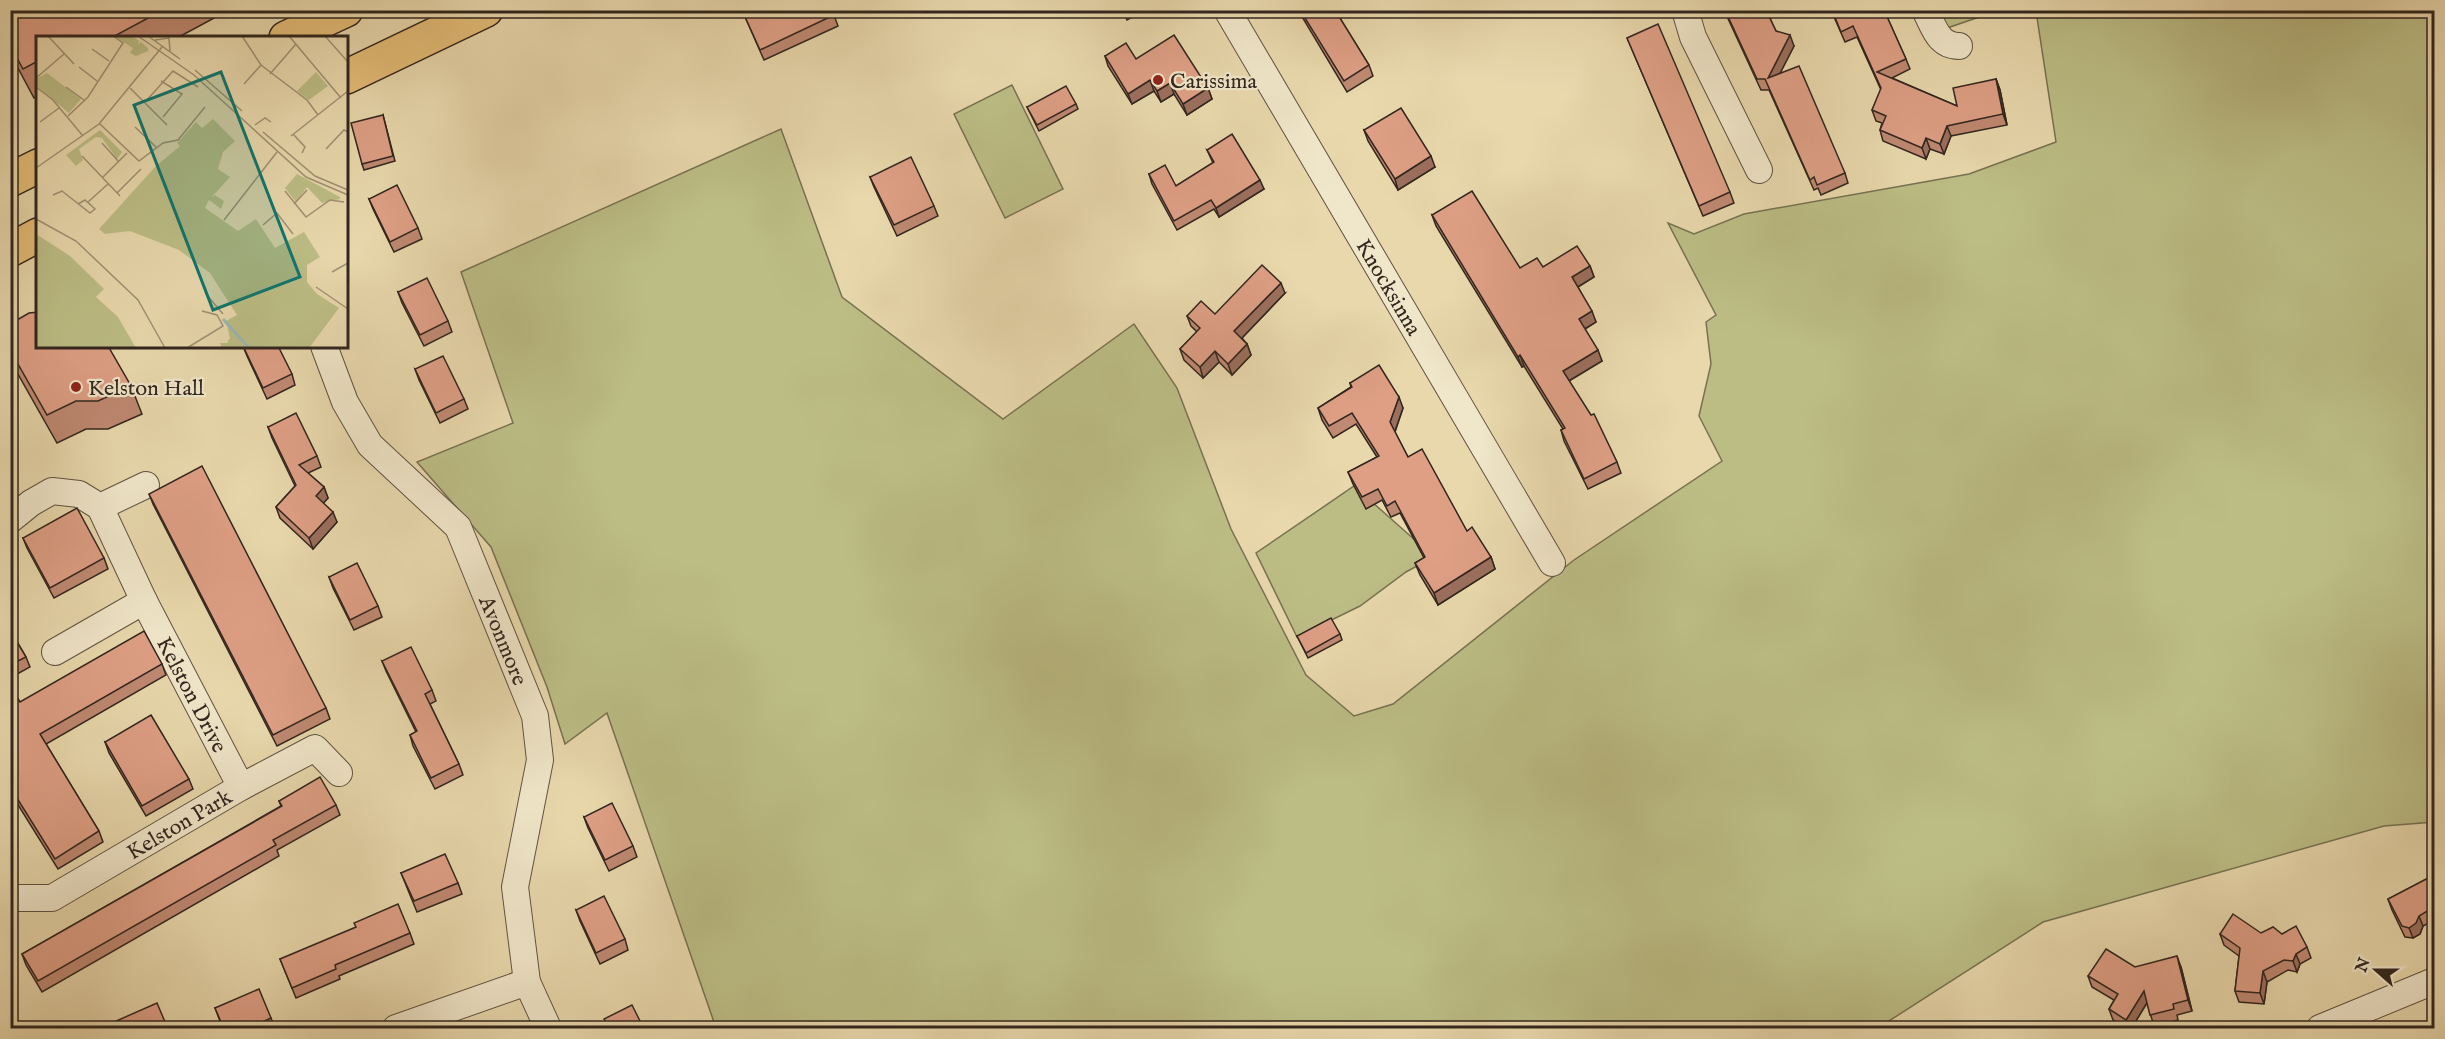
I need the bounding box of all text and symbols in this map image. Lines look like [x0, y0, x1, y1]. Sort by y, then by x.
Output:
inset map [36, 36, 348, 348]
place label: Carissima [1170, 68, 1258, 96]
marker: Carissima [1151, 73, 1165, 87]
street label: Knocksinna [1349, 234, 1427, 342]
place label: Kelston Hall [88, 375, 204, 403]
marker: Kelston Hall [69, 380, 83, 394]
street label: Avonmore [471, 591, 533, 690]
street label: Kelston Drive [149, 632, 233, 758]
street label: Kelston Park [122, 783, 238, 867]
north arrow [2346, 940, 2406, 1000]
text: N [2352, 955, 2376, 976]

